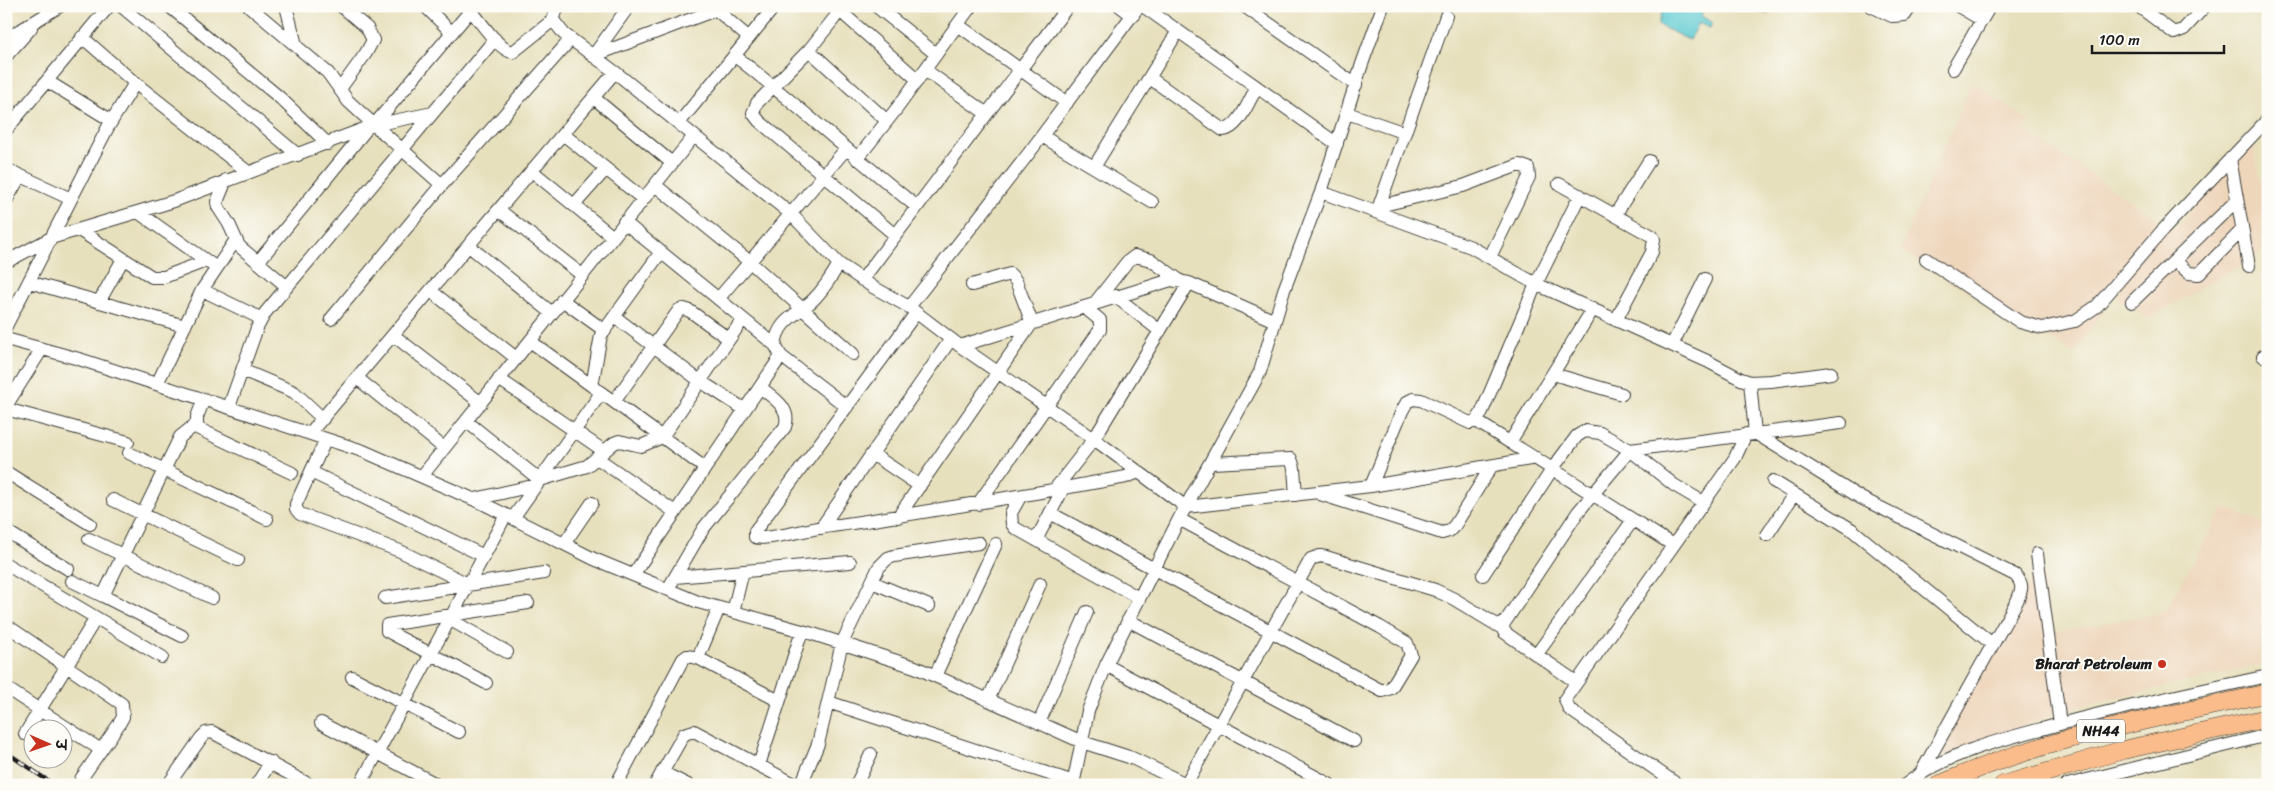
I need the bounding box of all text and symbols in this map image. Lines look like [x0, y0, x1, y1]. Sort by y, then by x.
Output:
scale bar [2092, 22, 2224, 54]
text: 100 m [2099, 27, 2140, 53]
place label: Bharat Petroleum [2035, 651, 2152, 677]
marker: Bharat Petroleum [2156, 658, 2168, 670]
north arrow [22, 718, 72, 768]
road number: NH44 [2077, 719, 2125, 742]
text: उ [48, 737, 73, 751]

